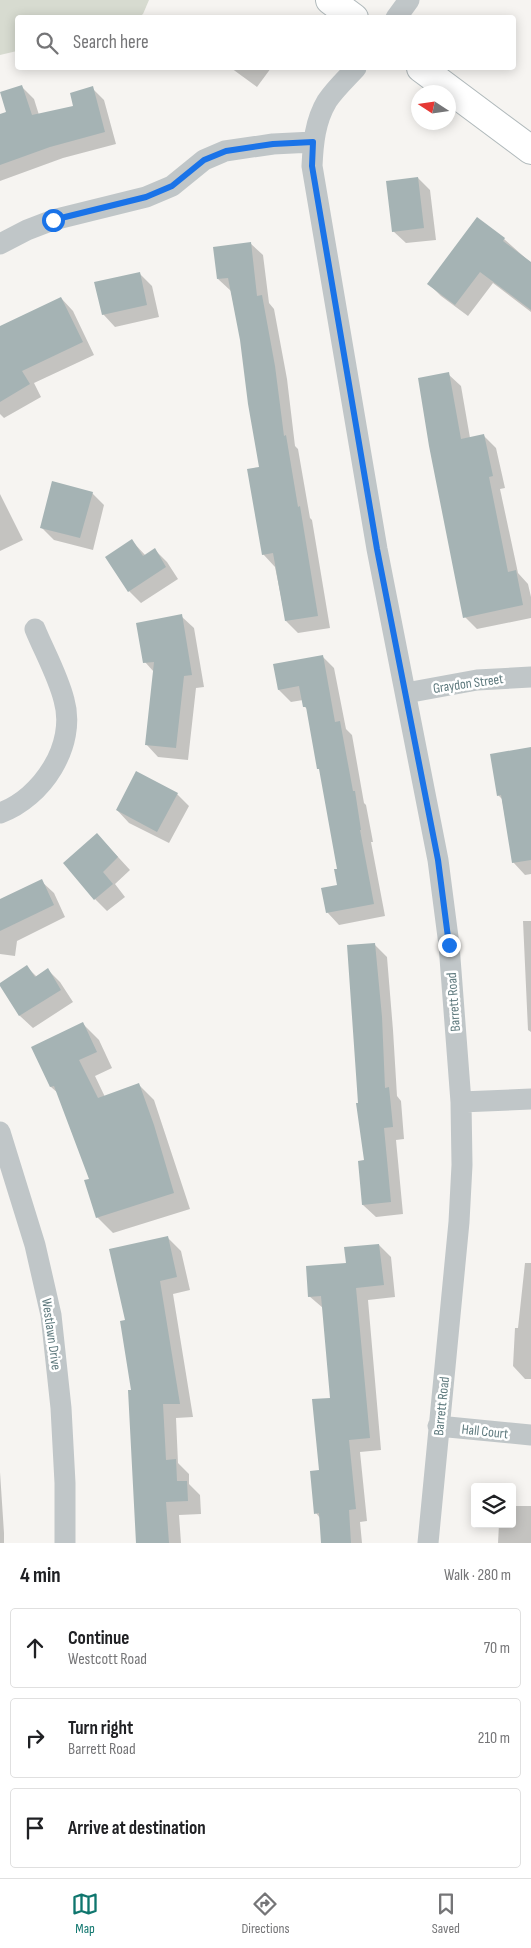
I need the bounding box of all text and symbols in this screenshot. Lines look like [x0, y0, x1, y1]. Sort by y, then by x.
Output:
search box [15, 15, 516, 70]
icon: search [33, 29, 61, 57]
text: Search here [73, 31, 149, 54]
north arrow [411, 85, 456, 130]
route start [42, 209, 65, 232]
street label: Graydon Street [432, 670, 504, 697]
route end [438, 934, 461, 957]
street label: Barrett Road [443, 972, 464, 1032]
street label: Westlawn Drive [38, 1297, 65, 1371]
street label: Barrett Road [430, 1376, 453, 1436]
street label: Hall Court [461, 1421, 509, 1442]
map controls [471, 1483, 516, 1528]
button: layers [471, 1483, 516, 1528]
text: 4 min [20, 1563, 61, 1588]
text: Walk · 280 m [444, 1566, 511, 1585]
text: Continue [68, 1627, 129, 1650]
icon: ahead [21, 1634, 49, 1662]
text: 70 m [484, 1639, 510, 1658]
text: Westcott Road [68, 1650, 147, 1669]
text: Turn right [68, 1717, 133, 1740]
icon: right [21, 1724, 49, 1752]
text: 210 m [478, 1729, 510, 1748]
text: Barrett Road [68, 1740, 136, 1759]
icon: arrive [21, 1814, 49, 1842]
text: Arrive at destination [68, 1817, 206, 1840]
tab: Map [71, 1890, 99, 1937]
tab: Directions [241, 1890, 290, 1937]
tab: Saved [432, 1890, 460, 1937]

